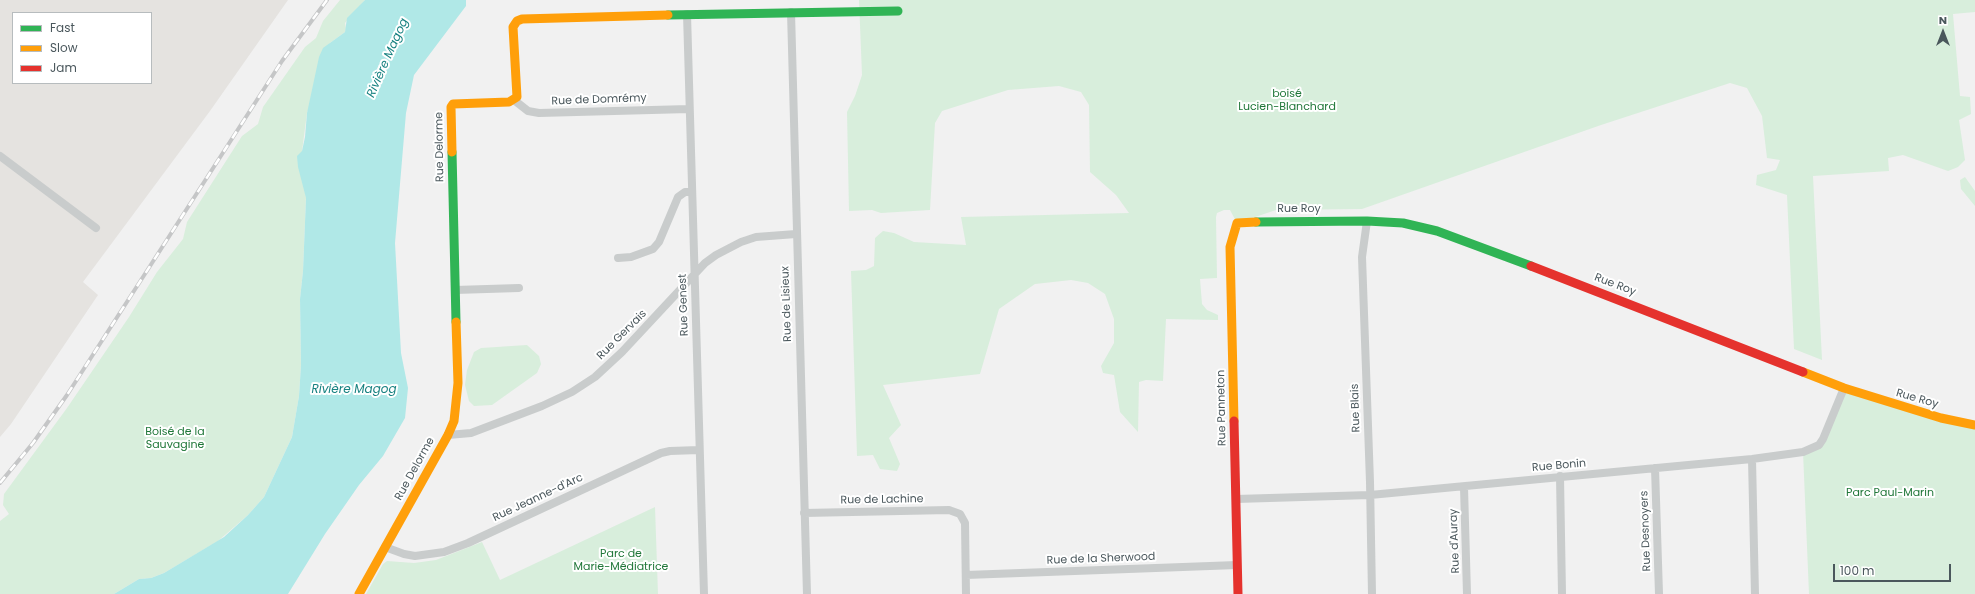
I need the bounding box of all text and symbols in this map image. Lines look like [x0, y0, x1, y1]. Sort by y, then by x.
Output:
legend [12, 12, 152, 84]
north arrow [1923, 12, 1963, 52]
text: N [1939, 12, 1947, 28]
water label: Rivière Magog [364, 16, 412, 100]
text: Fast [50, 19, 75, 36]
text: Slow [50, 39, 78, 56]
text: Jam [50, 59, 77, 76]
park label: boisé Lucien-Blanchard [1238, 87, 1336, 113]
street label: Rue de Domrémy [551, 92, 647, 108]
street label: Rue Delorme [433, 112, 447, 182]
street label: Rue Roy [1277, 202, 1321, 216]
street label: Rue de Lisieux [779, 266, 795, 342]
street label: Rue Roy [1592, 271, 1638, 299]
street label: Rue Genest [676, 274, 692, 336]
street label: Rue Gervais [594, 307, 650, 363]
street label: Rue Panneton [1215, 370, 1229, 446]
water label: Rivière Magog [311, 383, 397, 397]
street label: Rue Blais [1349, 383, 1363, 433]
street label: Rue Roy [1894, 387, 1940, 411]
park label: Boisé de la Sauvagine [145, 425, 205, 451]
street label: Rue Delorme [392, 435, 438, 503]
street label: Rue Bonin [1532, 457, 1586, 475]
street label: Rue Jeanne-d'Arc [491, 471, 585, 525]
park label: Parc Paul-Marin [1846, 486, 1934, 500]
street label: Rue Desnoyers [1638, 490, 1654, 572]
street label: Rue de Lachine [840, 493, 924, 507]
street label: Rue d'Auray [1447, 508, 1463, 574]
park label: Parc de Marie-Médiatrice [574, 547, 668, 573]
street label: Rue de la Sherwood [1046, 551, 1156, 567]
scale bar [1835, 556, 1953, 582]
text: 100 m [1840, 562, 1874, 579]

